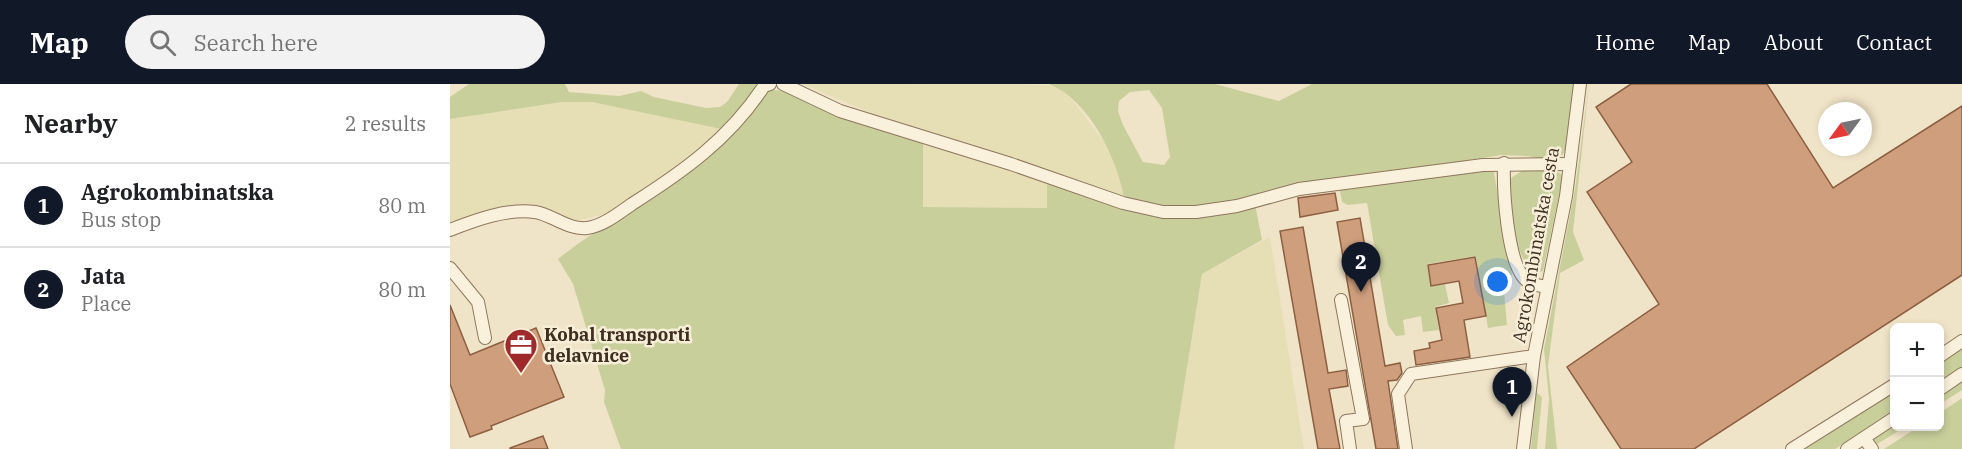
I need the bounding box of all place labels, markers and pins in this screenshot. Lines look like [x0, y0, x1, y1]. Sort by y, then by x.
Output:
pin: 2 [1342, 242, 1380, 292]
place label: Kobal transporti delavnice [544, 323, 690, 367]
office icon: Kobal transporti delavnice [503, 327, 539, 374]
pin: 1 [1492, 368, 1532, 417]

